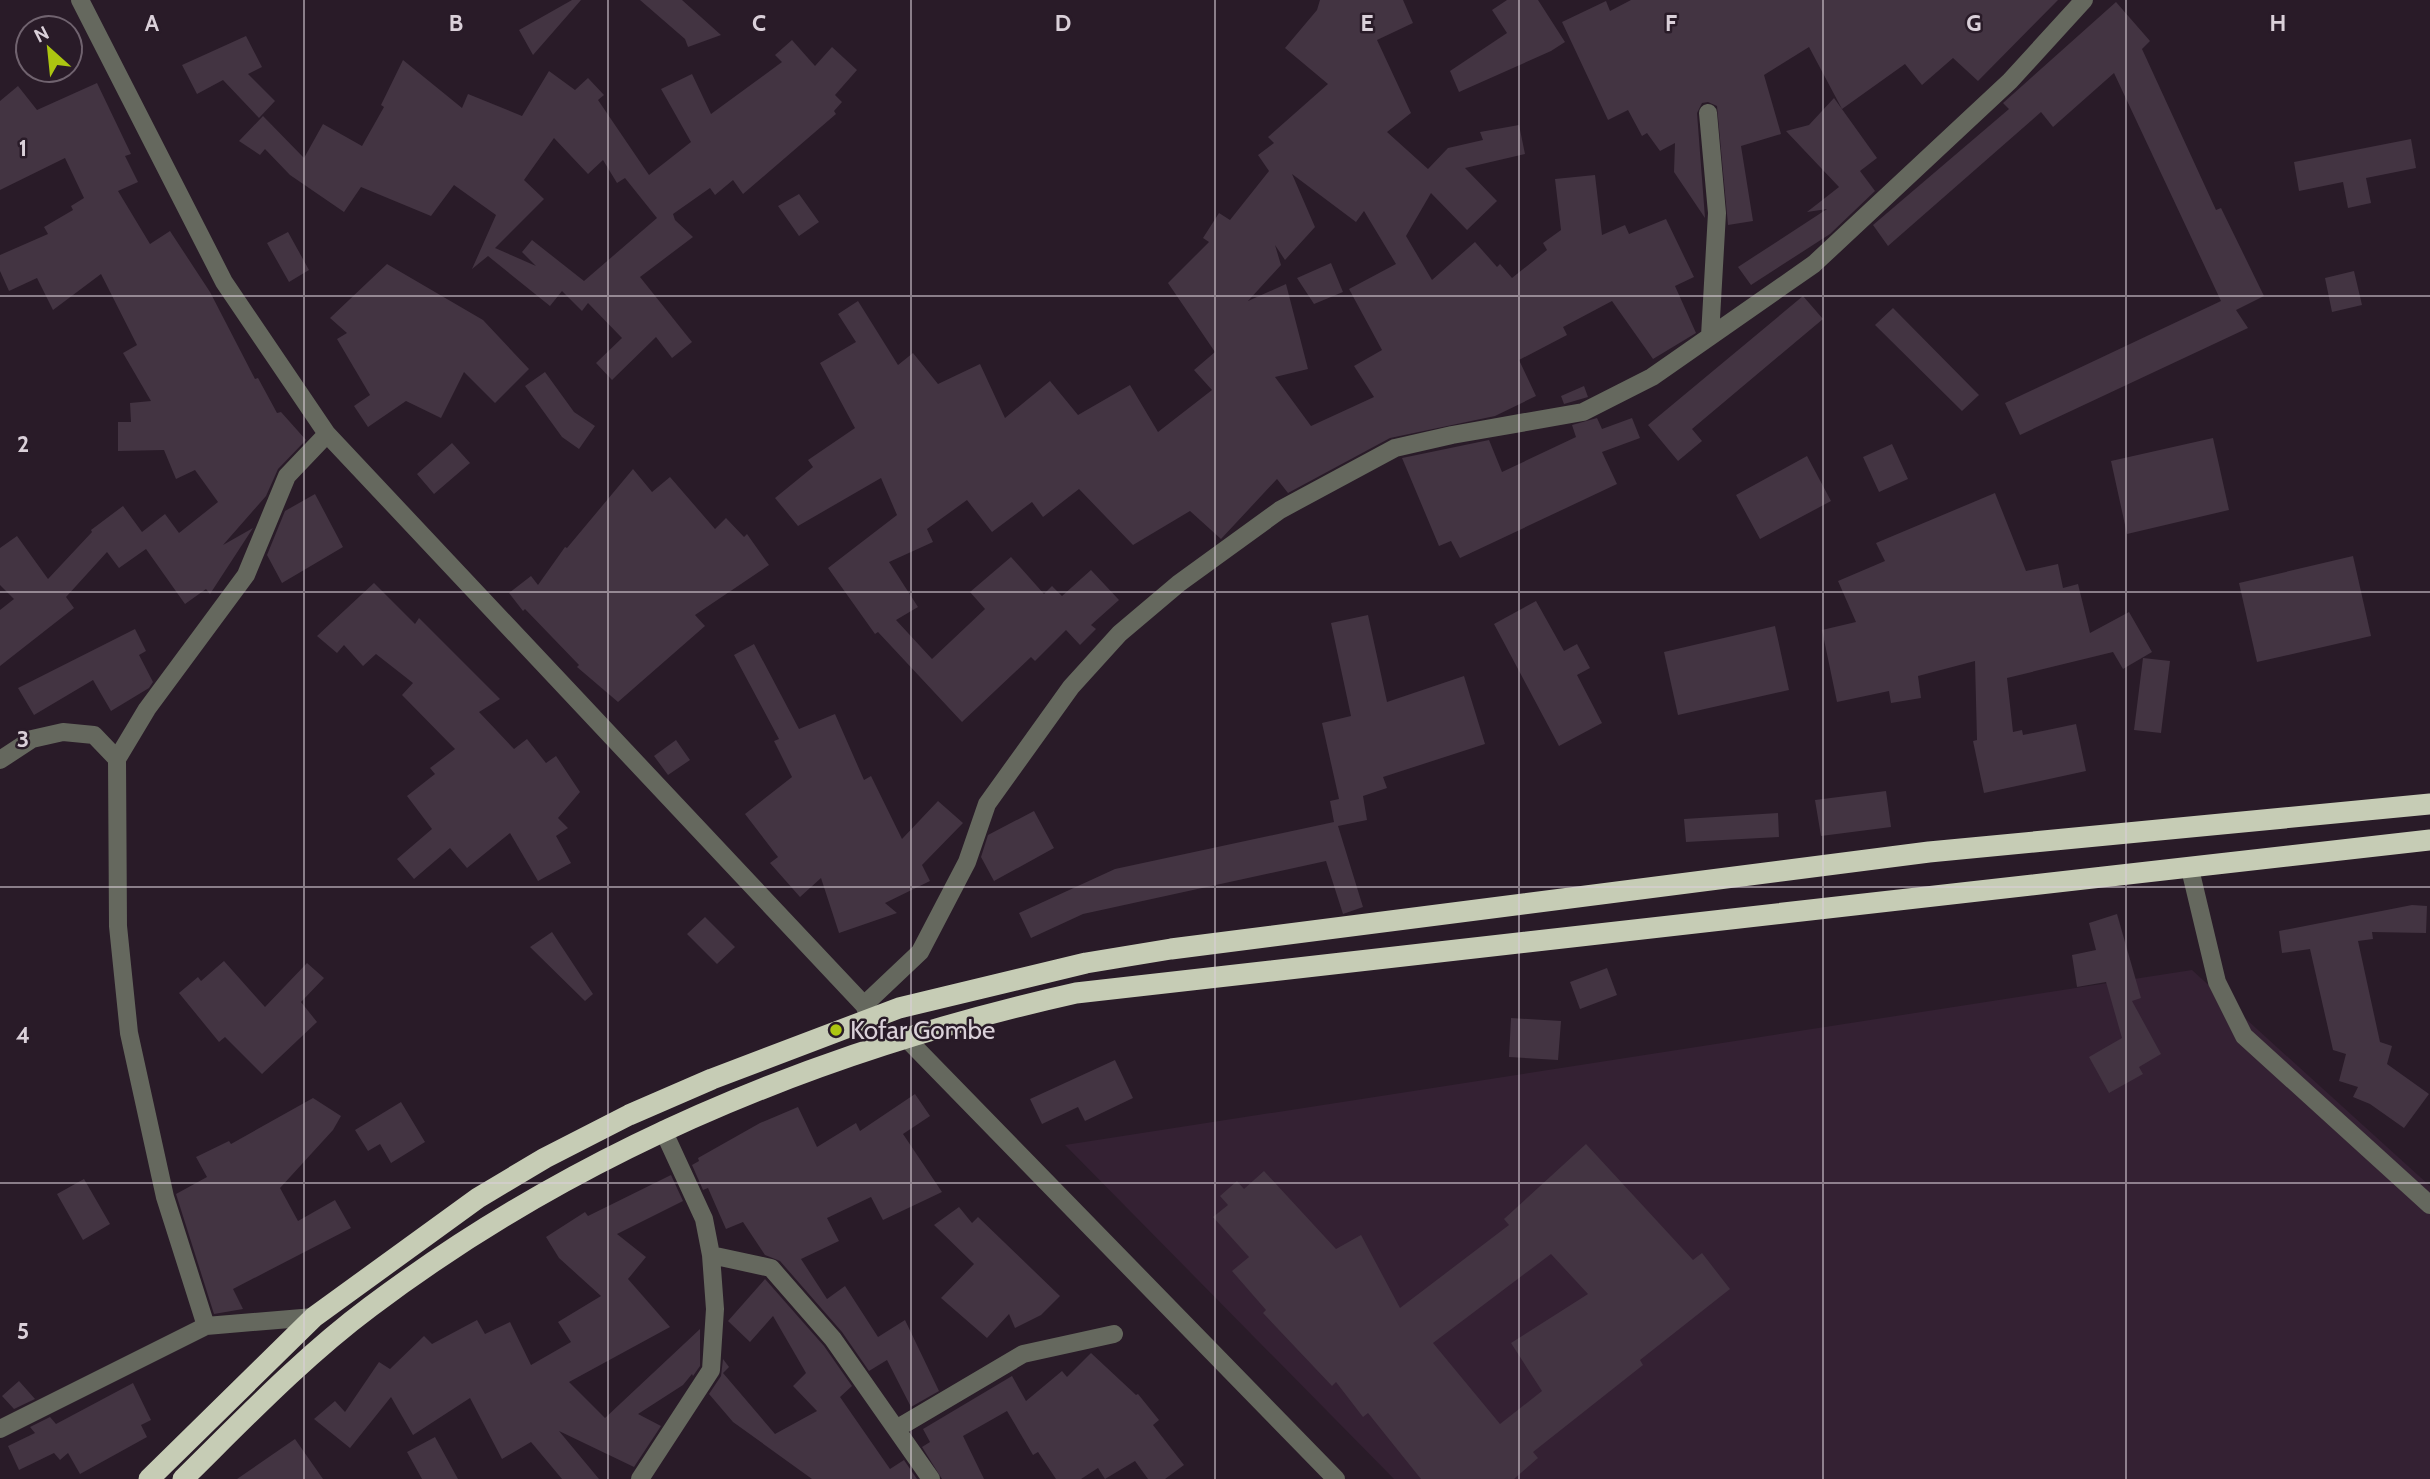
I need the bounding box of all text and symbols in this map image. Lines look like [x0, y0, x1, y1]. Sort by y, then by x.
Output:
text: A [145, 9, 160, 37]
text: B [449, 9, 463, 37]
text: C [752, 9, 766, 37]
text: D [1055, 9, 1071, 37]
text: E [1360, 9, 1374, 37]
text: F [1665, 9, 1677, 37]
text: G [1966, 9, 1982, 37]
text: H [2270, 9, 2286, 37]
north arrow [14, 14, 84, 84]
text: N [30, 21, 53, 48]
text: 1 [19, 134, 27, 162]
text: 2 [17, 430, 29, 458]
text: 3 [17, 725, 29, 753]
place label: Kofar Gombe [850, 1014, 995, 1046]
text: 4 [16, 1021, 30, 1049]
marker: Kofar Gombe [828, 1022, 844, 1038]
text: 5 [17, 1317, 29, 1345]

